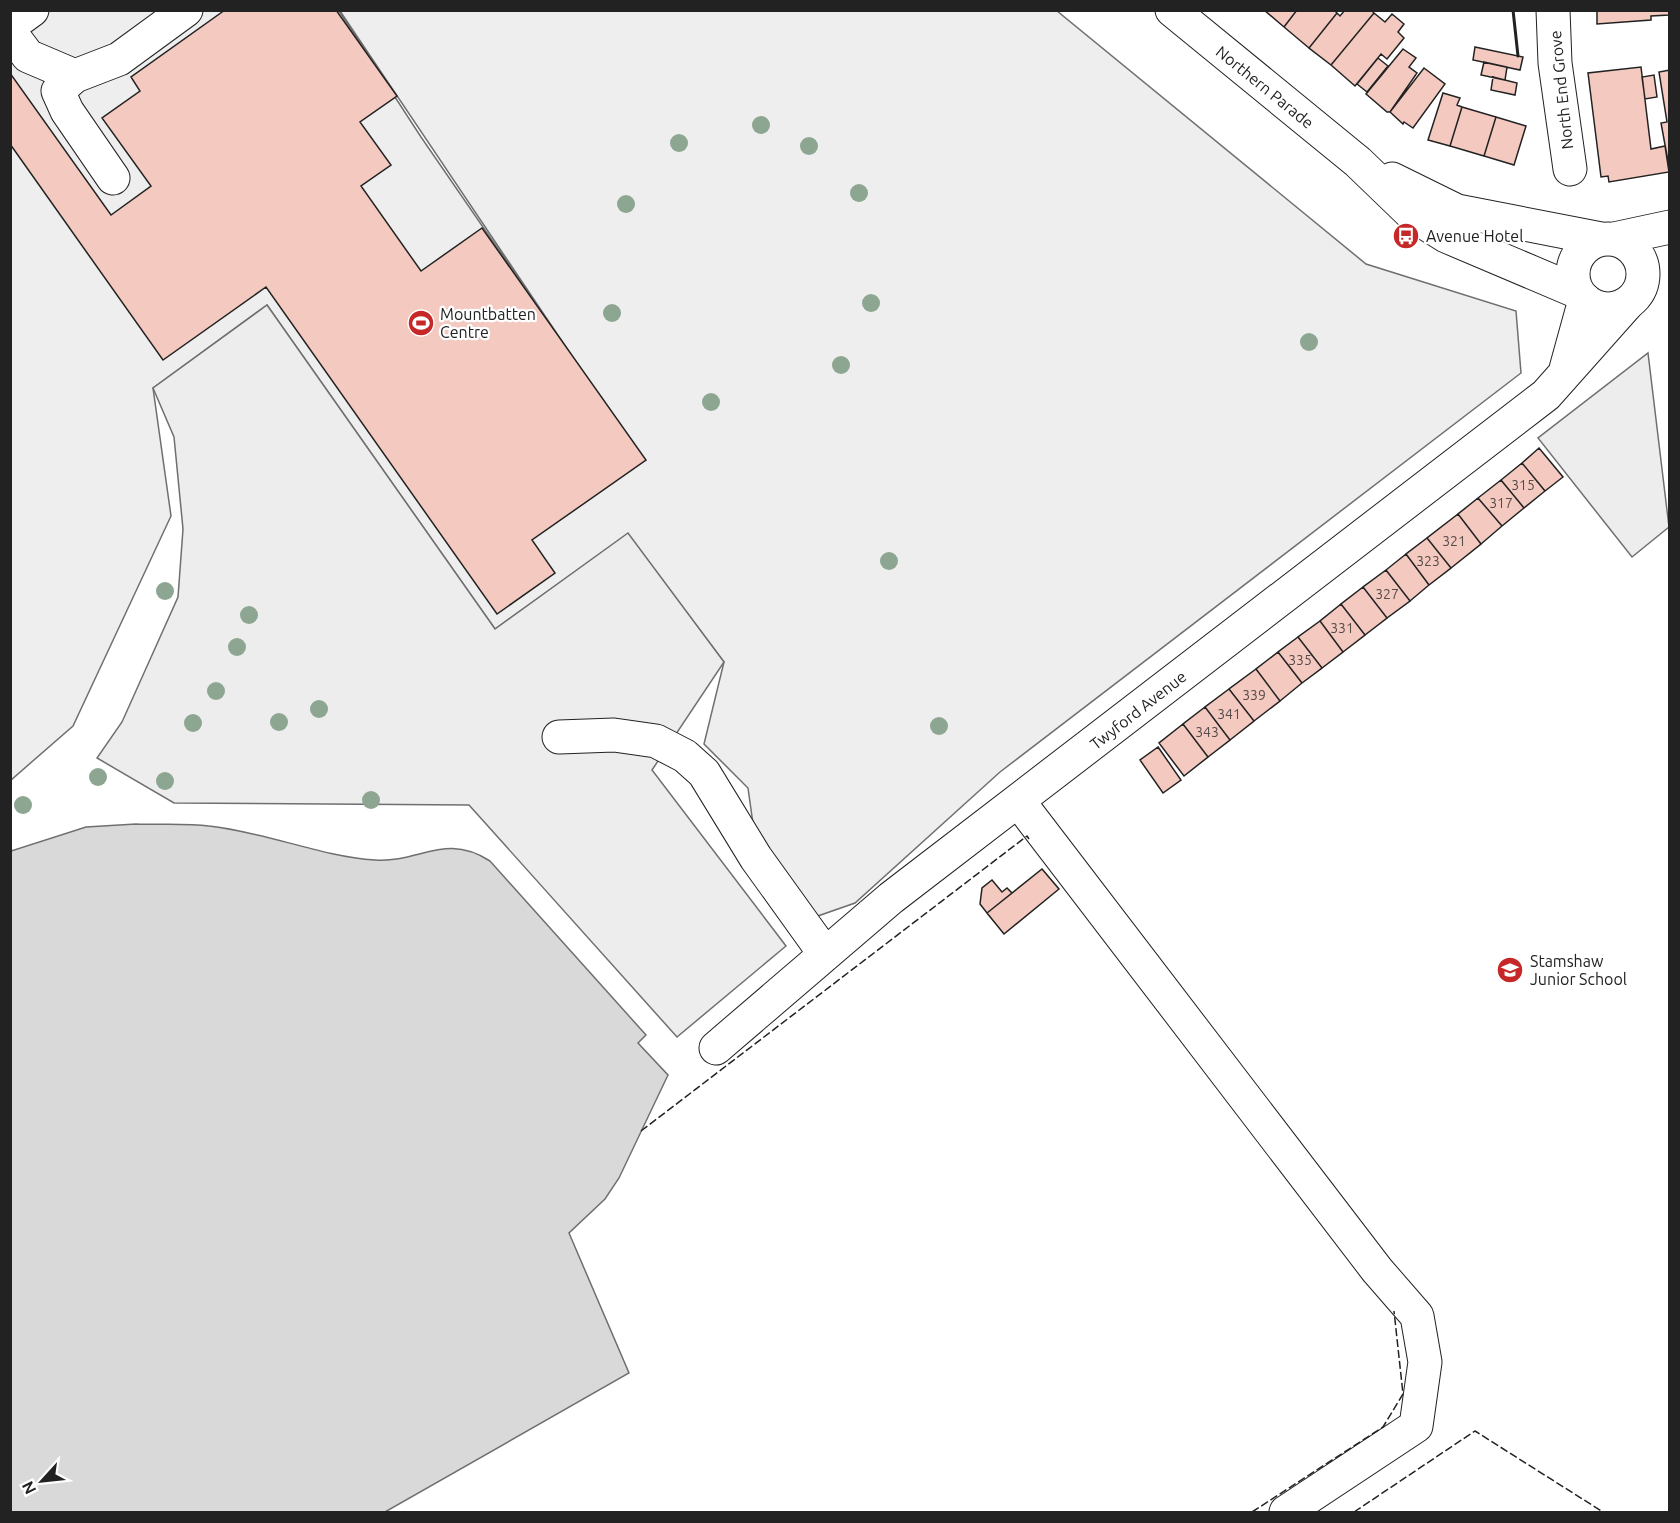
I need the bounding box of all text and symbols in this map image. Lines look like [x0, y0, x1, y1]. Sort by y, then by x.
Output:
street label: North End Grove [1546, 30, 1576, 150]
street label: Northern Parade [1213, 42, 1317, 132]
bus stop icon: Avenue Hotel [1391, 221, 1421, 251]
place label: Avenue Hotel [1426, 227, 1523, 245]
place label: Mountbatten Centre [440, 305, 536, 341]
sports icon: Mountbatten Centre [406, 308, 436, 338]
house number: 315 [1511, 477, 1535, 493]
house number: 317 [1489, 495, 1513, 511]
house number: 321 [1442, 533, 1466, 549]
house number: 323 [1416, 553, 1440, 569]
house number: 327 [1375, 586, 1399, 602]
house number: 331 [1330, 620, 1354, 636]
house number: 335 [1288, 652, 1312, 668]
street label: Twyford Avenue [1087, 667, 1189, 753]
house number: 339 [1242, 687, 1266, 703]
house number: 341 [1217, 706, 1241, 722]
house number: 343 [1195, 724, 1219, 740]
place label: Stamshaw Junior School [1530, 952, 1627, 988]
school or university icon: Stamshaw Junior School [1495, 955, 1525, 985]
north arrow [12, 1451, 72, 1511]
text: N [18, 1478, 39, 1497]

